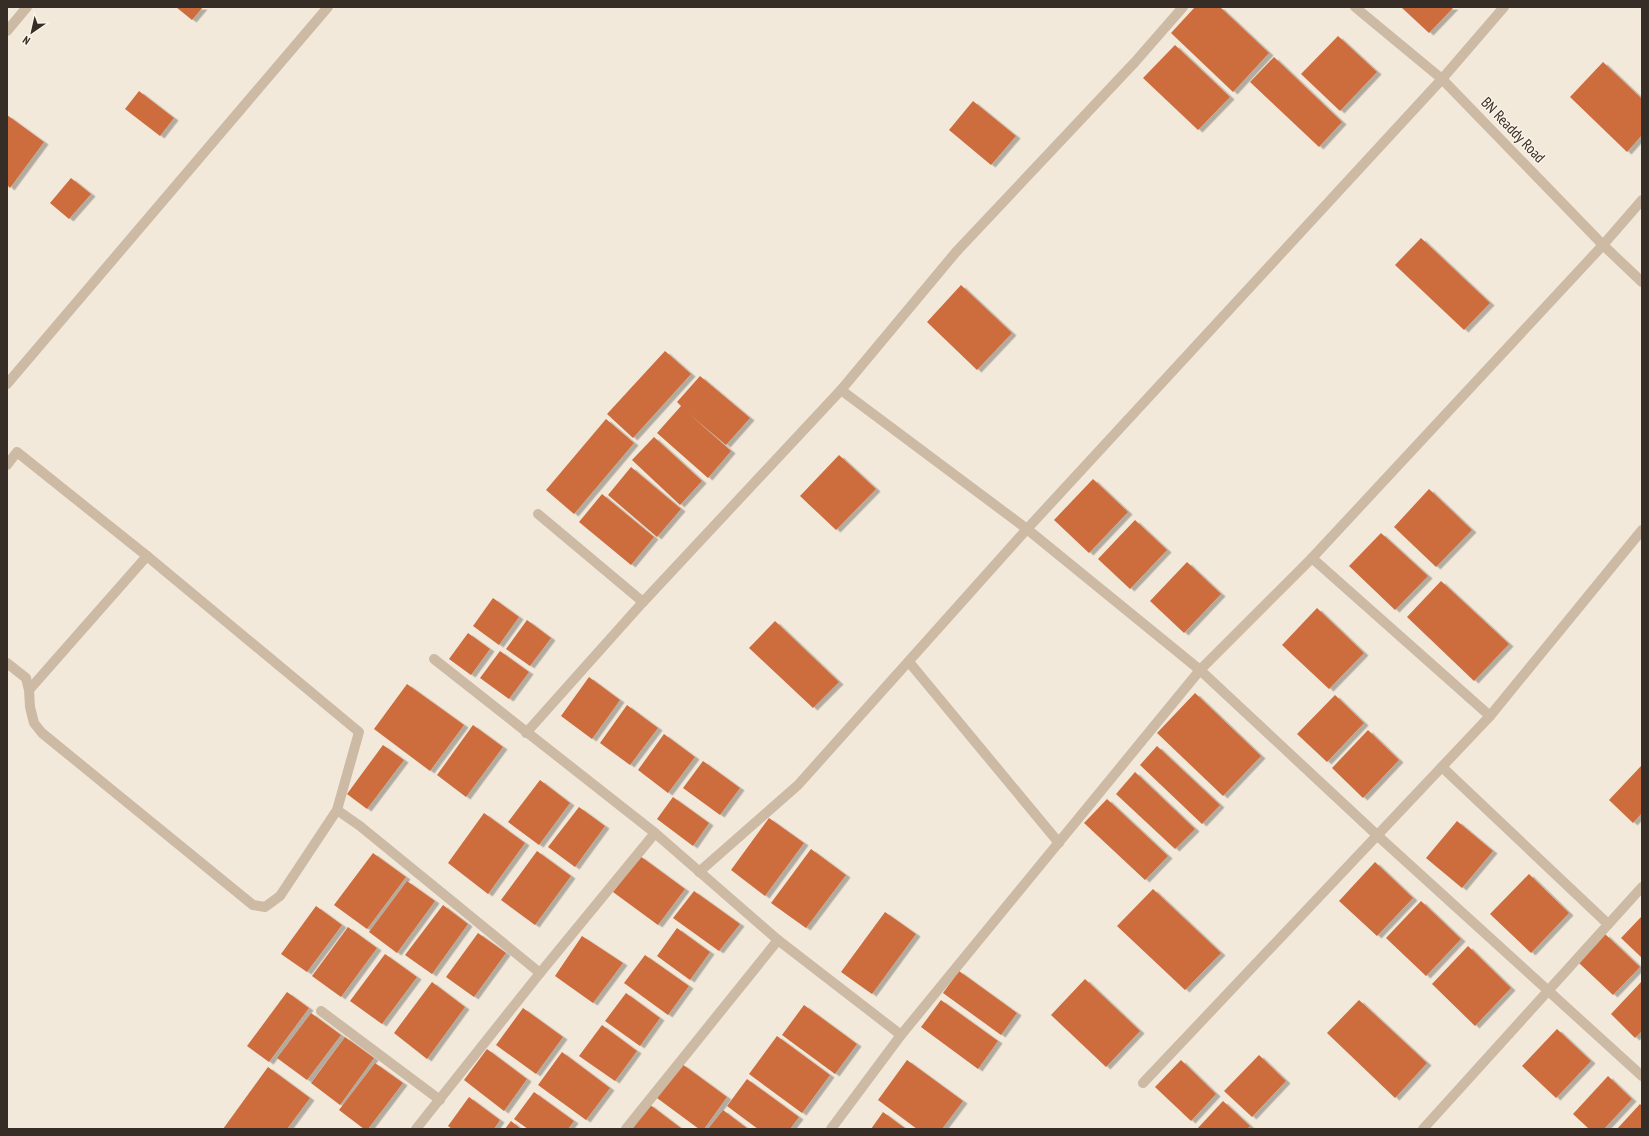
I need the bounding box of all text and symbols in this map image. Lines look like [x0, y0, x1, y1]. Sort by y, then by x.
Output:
north arrow [12, 12, 52, 52]
text: N [20, 33, 33, 48]
street label: BN Readdy Road [1477, 93, 1549, 166]

